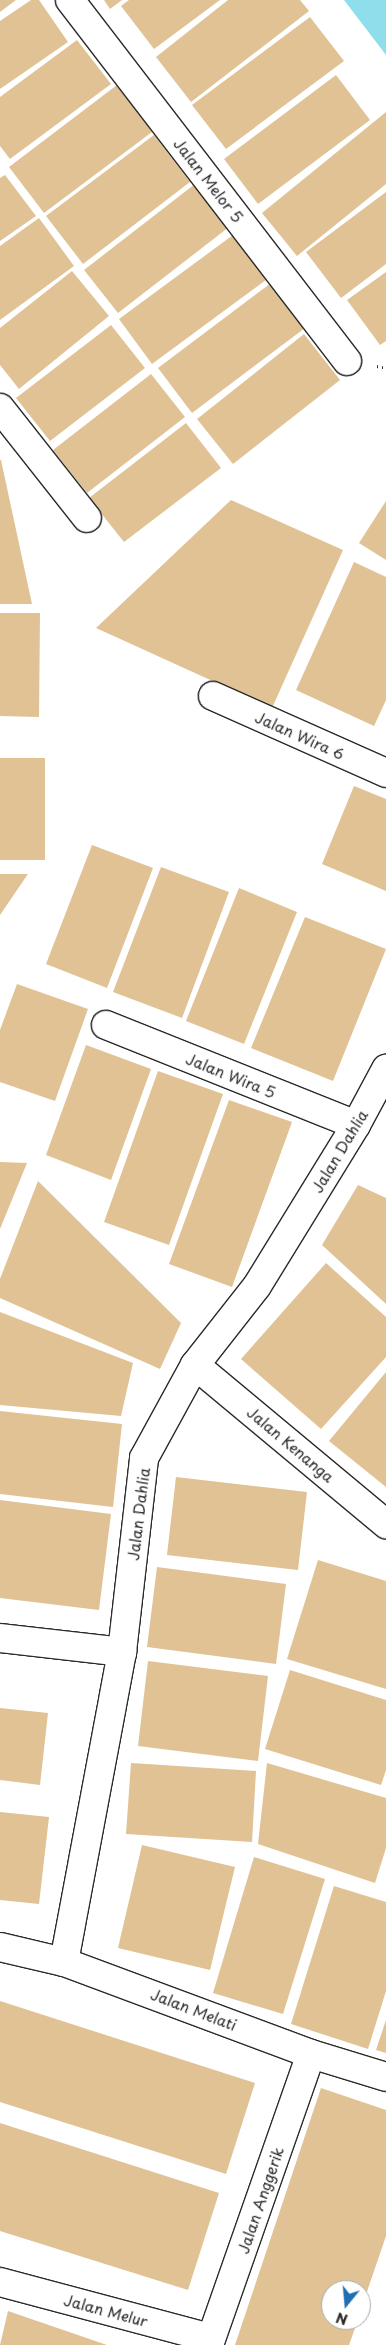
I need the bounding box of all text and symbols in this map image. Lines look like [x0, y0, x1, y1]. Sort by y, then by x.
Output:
street label: Jalan Melor 5 [171, 134, 247, 226]
street label: Jalan Wira 6 [252, 707, 348, 763]
street label: Jalan Wira 5 [183, 1049, 279, 1101]
street label: Jalan Dahlia [307, 1106, 371, 1196]
street label: Jalan Kenanga [244, 1402, 338, 1486]
street label: Jalan Dahlia [123, 1466, 153, 1562]
street label: Jalan Melati [148, 1984, 240, 2034]
street label: Jalan Anggerik [233, 2144, 287, 2256]
north arrow [321, 2280, 371, 2330]
street label: Jalan Melur [62, 2290, 150, 2330]
text: N [333, 2307, 350, 2331]

